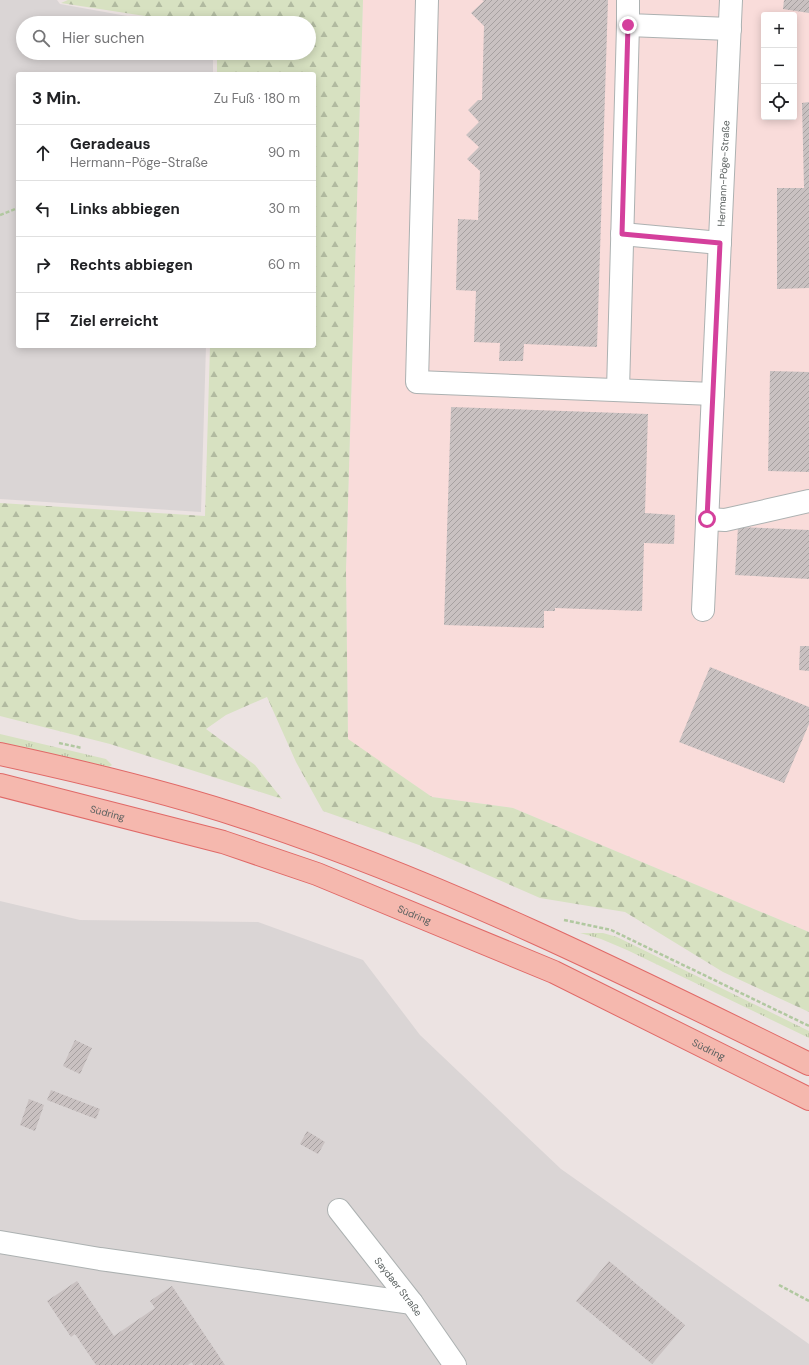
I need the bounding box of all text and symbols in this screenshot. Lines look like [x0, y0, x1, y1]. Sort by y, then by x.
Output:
map controls [761, 12, 797, 120]
button: + [761, 12, 797, 48]
search box [16, 16, 316, 60]
route end [619, 16, 637, 34]
icon: search [30, 27, 52, 49]
text: Hier suchen [62, 28, 144, 48]
button: − [761, 48, 797, 84]
button: locate [761, 84, 797, 120]
text: 3 Min. [32, 87, 81, 109]
text: Zu Fuß · 180 m [214, 90, 300, 107]
street label: Hermann-Pöge-Straße [714, 120, 732, 227]
text: Geradeaus [70, 134, 151, 154]
icon: ahead [32, 142, 54, 164]
text: 90 m [268, 144, 300, 161]
text: Hermann-Pöge-Straße [70, 154, 208, 171]
icon: left [32, 198, 54, 220]
text: Links abbiegen [70, 199, 180, 219]
text: 30 m [268, 200, 300, 217]
icon: right [32, 254, 54, 276]
text: Rechts abbiegen [70, 255, 193, 275]
text: 60 m [268, 256, 300, 273]
icon: arrive [32, 310, 54, 332]
text: Ziel erreicht [70, 311, 159, 331]
route start [698, 510, 716, 528]
street label: Südring [89, 802, 127, 823]
street label: Südring [396, 902, 434, 927]
street label: Südring [690, 1035, 728, 1063]
street label: Saydaer Straße [372, 1254, 426, 1319]

